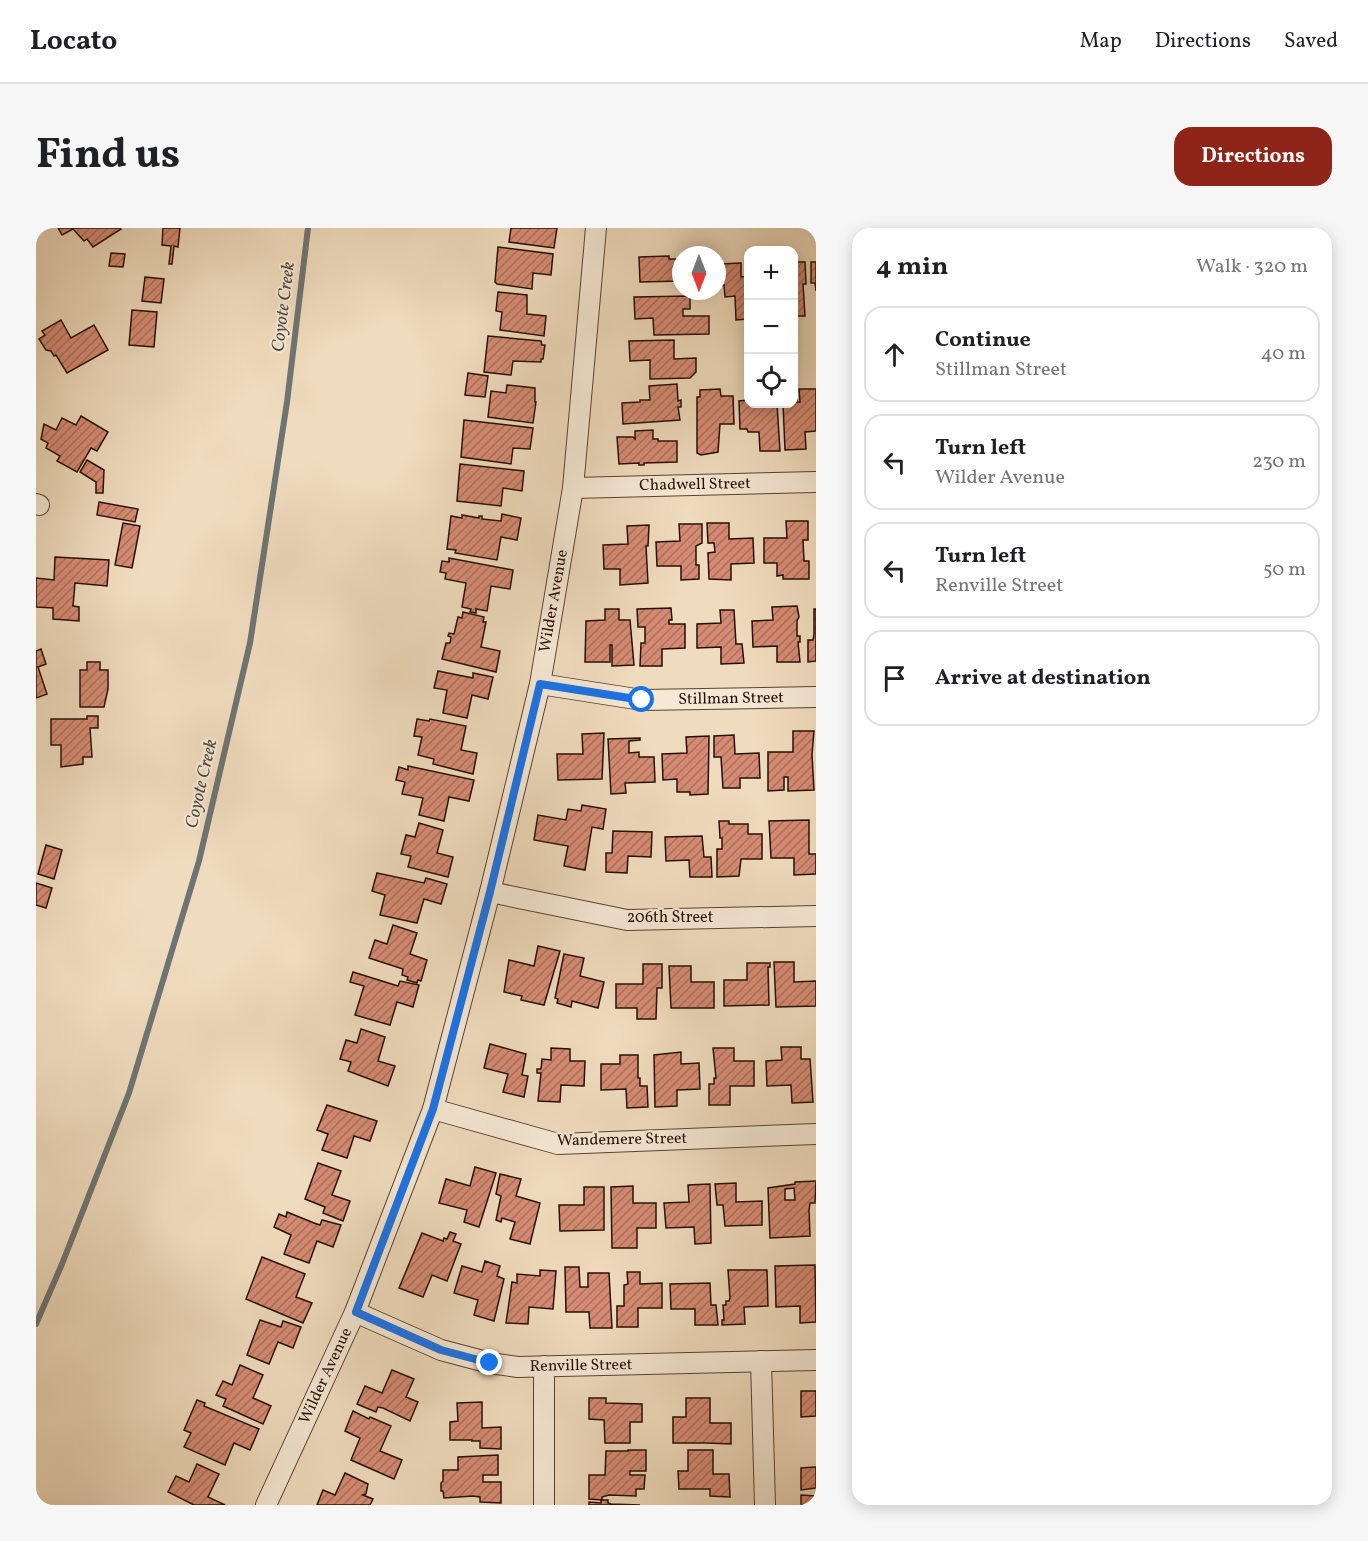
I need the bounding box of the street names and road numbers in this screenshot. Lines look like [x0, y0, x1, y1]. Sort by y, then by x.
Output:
street label: Chadwell Street [639, 473, 751, 497]
street label: Wilder Avenue [534, 548, 574, 654]
street label: Stillman Street [678, 687, 784, 711]
street label: 206th Street [627, 907, 714, 929]
street label: Wandemere Street [557, 1128, 688, 1152]
street label: Wilder Avenue [294, 1324, 358, 1428]
street label: Renville Street [529, 1354, 633, 1378]

